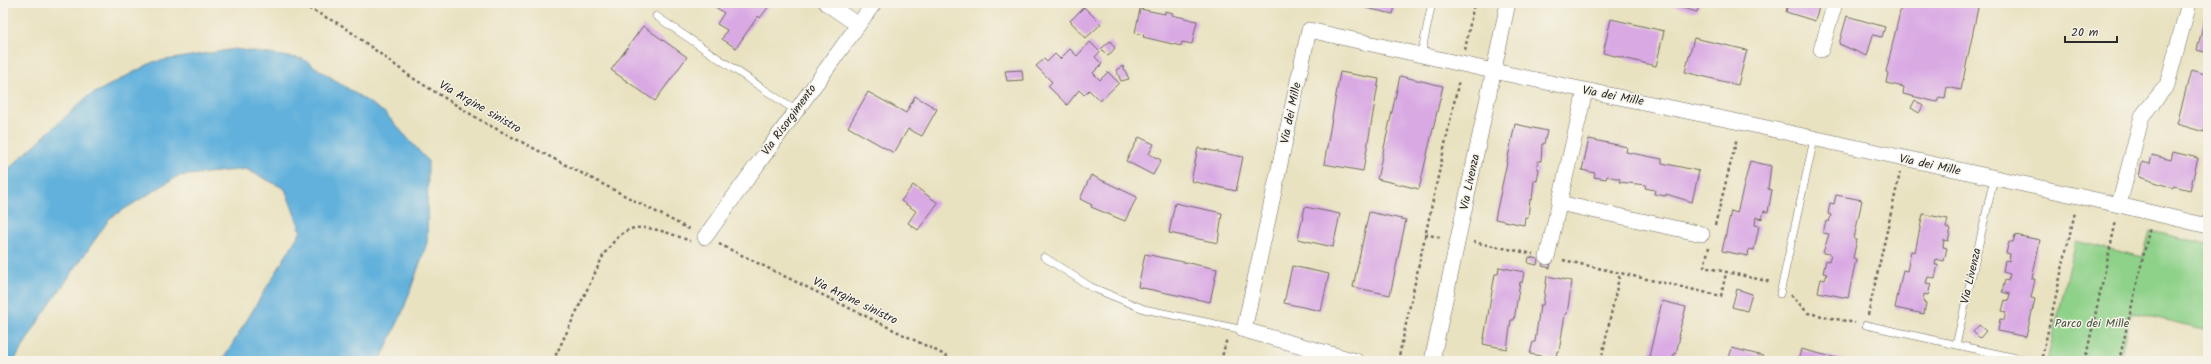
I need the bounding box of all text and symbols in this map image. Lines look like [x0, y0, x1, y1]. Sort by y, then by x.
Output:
scale bar [2065, 18, 2117, 44]
text: 20 m [2071, 23, 2099, 42]
street label: Via Argine sinistro [435, 76, 525, 138]
street label: Via Risorgimento [757, 80, 821, 160]
street label: Via dei Mille [1275, 80, 1307, 145]
street label: Via dei Mille [1581, 81, 1646, 111]
street label: Via dei Mille [1898, 149, 1963, 181]
street label: Via Livenza [1455, 152, 1485, 212]
street label: Via Livenza [1955, 246, 1987, 306]
street label: Via Argine sinistro [809, 272, 901, 330]
park label: Parco dei Mille [2055, 314, 2130, 333]

